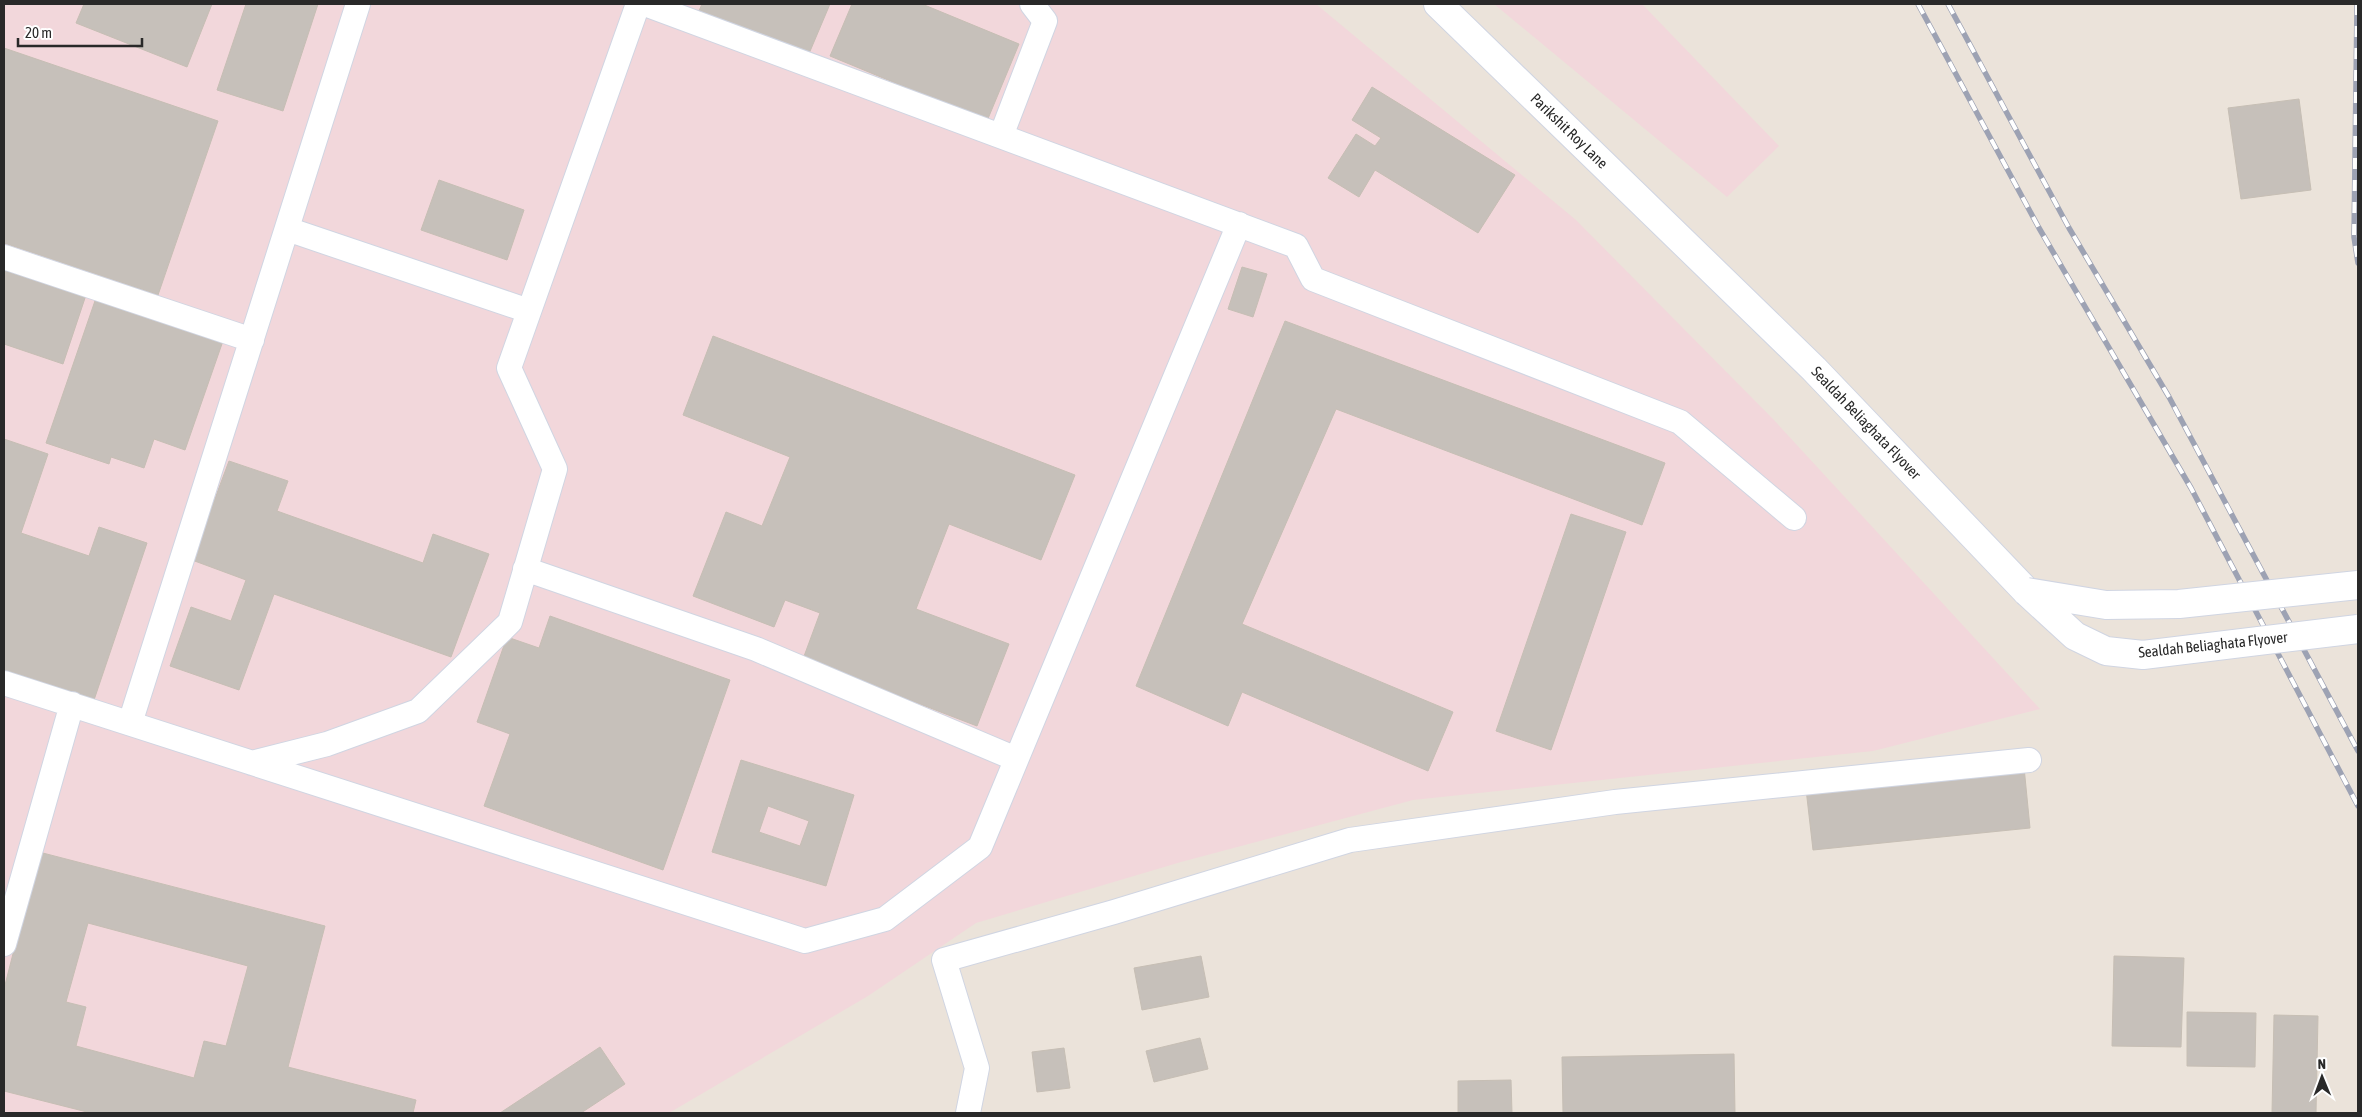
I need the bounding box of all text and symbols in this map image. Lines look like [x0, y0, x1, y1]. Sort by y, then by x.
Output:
scale bar [18, 15, 141, 47]
text: 20 m [25, 24, 52, 41]
street label: Parikshit Roy Lane [1527, 90, 1611, 172]
street label: Sealdah Beliaghata Flyover [1808, 363, 1925, 483]
street label: Sealdah Beliaghata Flyover [2138, 628, 2289, 661]
north arrow [2297, 1052, 2347, 1102]
text: N [2318, 1056, 2326, 1072]

